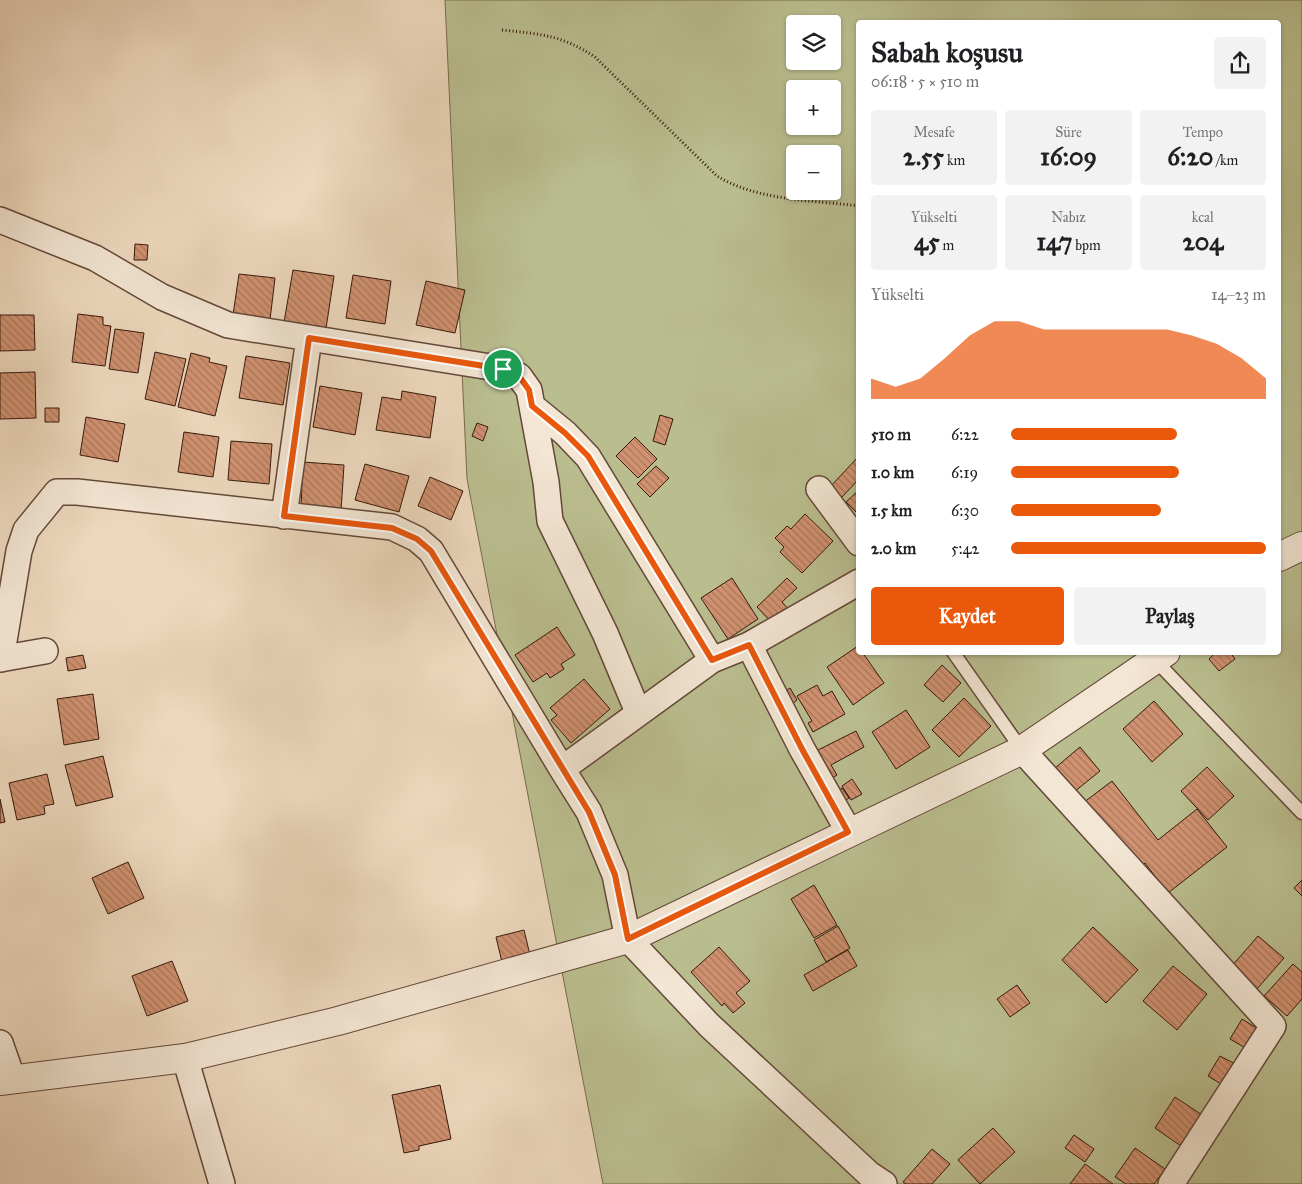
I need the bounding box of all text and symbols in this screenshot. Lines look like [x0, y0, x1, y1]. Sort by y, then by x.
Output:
map controls [786, 15, 841, 200]
button: layers [786, 15, 841, 70]
text: Sabah koşusu [871, 35, 1023, 70]
button: share [1214, 37, 1266, 89]
text: 06:18 · 5 × 510 m [871, 72, 979, 91]
button: + [786, 80, 841, 135]
text: Mesafe [913, 124, 955, 141]
text: Süre [1055, 124, 1082, 141]
text: Tempo [1183, 124, 1223, 141]
text: 2.55 [903, 141, 944, 172]
text: 16:09 [1040, 141, 1097, 172]
text: 6:20 [1167, 141, 1213, 172]
button: − [786, 145, 841, 200]
text: km [944, 152, 965, 169]
text: /km [1213, 152, 1238, 169]
text: Yükselti [911, 209, 957, 226]
text: Nabız [1051, 209, 1086, 226]
text: kcal [1192, 209, 1214, 226]
text: 45 [914, 226, 940, 257]
text: 147 [1036, 226, 1072, 257]
text: 204 [1182, 226, 1223, 257]
text: m [940, 237, 954, 254]
text: bpm [1072, 237, 1101, 254]
text: Yükselti [871, 285, 924, 304]
text: 14–23 m [1211, 285, 1266, 304]
pin [482, 348, 524, 390]
icon: arrive [489, 355, 517, 383]
text: 510 m [871, 425, 911, 444]
text: 6:22 [951, 425, 979, 444]
text: 1.0 km [871, 463, 914, 482]
text: 6:19 [951, 463, 978, 482]
text: 1.5 km [871, 501, 912, 520]
text: 6:30 [951, 501, 979, 520]
text: 2.0 km [871, 539, 916, 558]
text: 5:42 [951, 539, 979, 558]
button: Kaydet [871, 587, 1064, 645]
button: Paylaş [1074, 587, 1266, 645]

